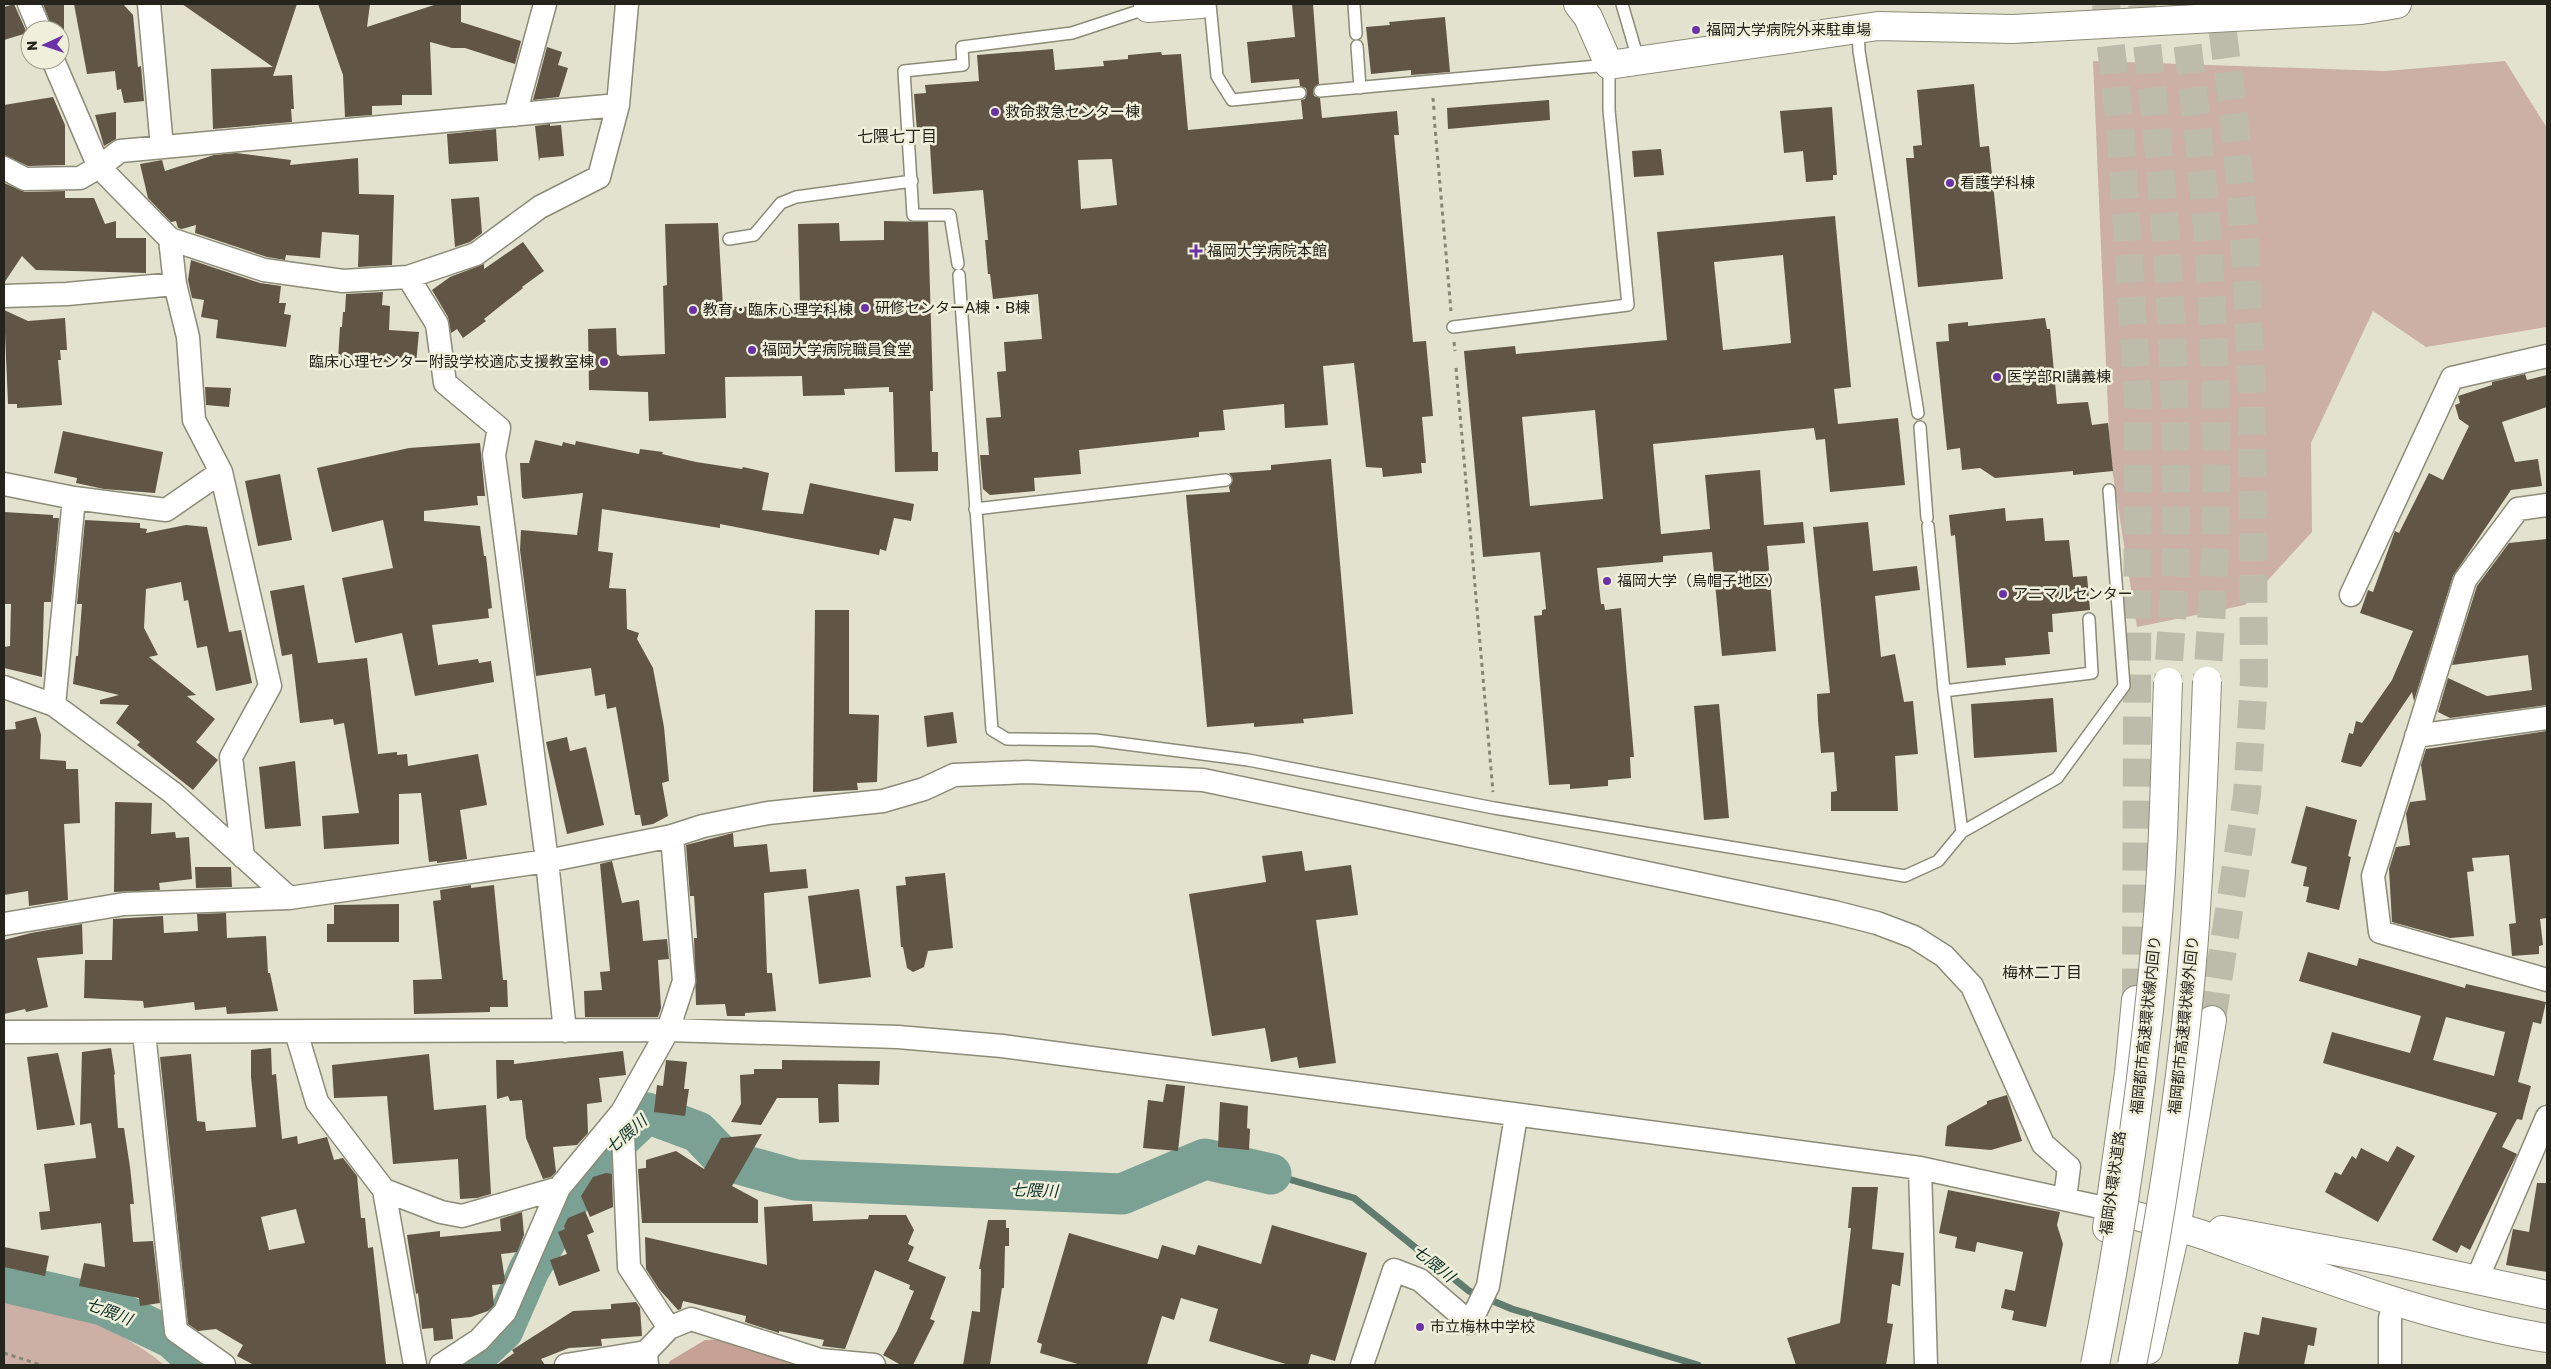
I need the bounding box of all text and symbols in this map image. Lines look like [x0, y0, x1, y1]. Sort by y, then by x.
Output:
north arrow [20, 20, 70, 70]
place label: 福岡大学病院外来駐車場 [1706, 21, 1871, 39]
marker: 福岡大学病院外来駐車場 [1690, 24, 1702, 36]
text: N [24, 40, 41, 51]
place label: 救命救急センター棟 [1005, 103, 1140, 121]
marker: 救命救急センター棟 [989, 106, 1001, 118]
district label: 七隈七丁目 [857, 127, 937, 146]
place label: 看護学科棟 [1960, 174, 2035, 192]
marker: 看護学科棟 [1944, 177, 1956, 189]
place label: 福岡大学病院本館 [1207, 242, 1327, 260]
marker: 福岡大学病院本館 [1189, 244, 1203, 258]
place label: 研修センターA棟・B棟 [875, 299, 1030, 317]
place label: 教育・臨床心理学科棟 [703, 301, 853, 319]
marker: 研修センターA棟・B棟 [859, 302, 871, 314]
marker: 教育・臨床心理学科棟 [687, 304, 699, 316]
place label: 福岡大学病院職員食堂 [762, 341, 912, 359]
marker: 福岡大学病院職員食堂 [746, 344, 758, 356]
place label: 臨床心理センター附設学校適応支援教室棟 [309, 353, 594, 371]
marker: 臨床心理センター附設学校適応支援教室棟 [598, 356, 610, 368]
place label: 医学部RI講義棟 [2007, 368, 2111, 386]
marker: 医学部RI講義棟 [1991, 371, 2003, 383]
place label: 福岡大学（烏帽子地区） [1617, 572, 1782, 590]
marker: 福岡大学（烏帽子地区） [1601, 575, 1613, 587]
place label: アニマルセンター [2013, 585, 2133, 603]
marker: アニマルセンター [1997, 588, 2009, 600]
street label: 福岡都市高速環状線内回り [2128, 935, 2164, 1115]
street label: 福岡都市高速環状線外回り [2166, 935, 2202, 1115]
district label: 梅林二丁目 [2002, 963, 2082, 982]
water label: 七隈川 [602, 1110, 652, 1157]
street label: 福岡外環状道路 [2097, 1130, 2129, 1236]
water label: 七隈川 [1010, 1180, 1060, 1201]
water label: 七隈川 [1409, 1241, 1460, 1287]
water label: 七隈川 [83, 1294, 136, 1330]
place label: 市立梅林中学校 [1430, 1318, 1535, 1336]
marker: 市立梅林中学校 [1414, 1321, 1426, 1333]

